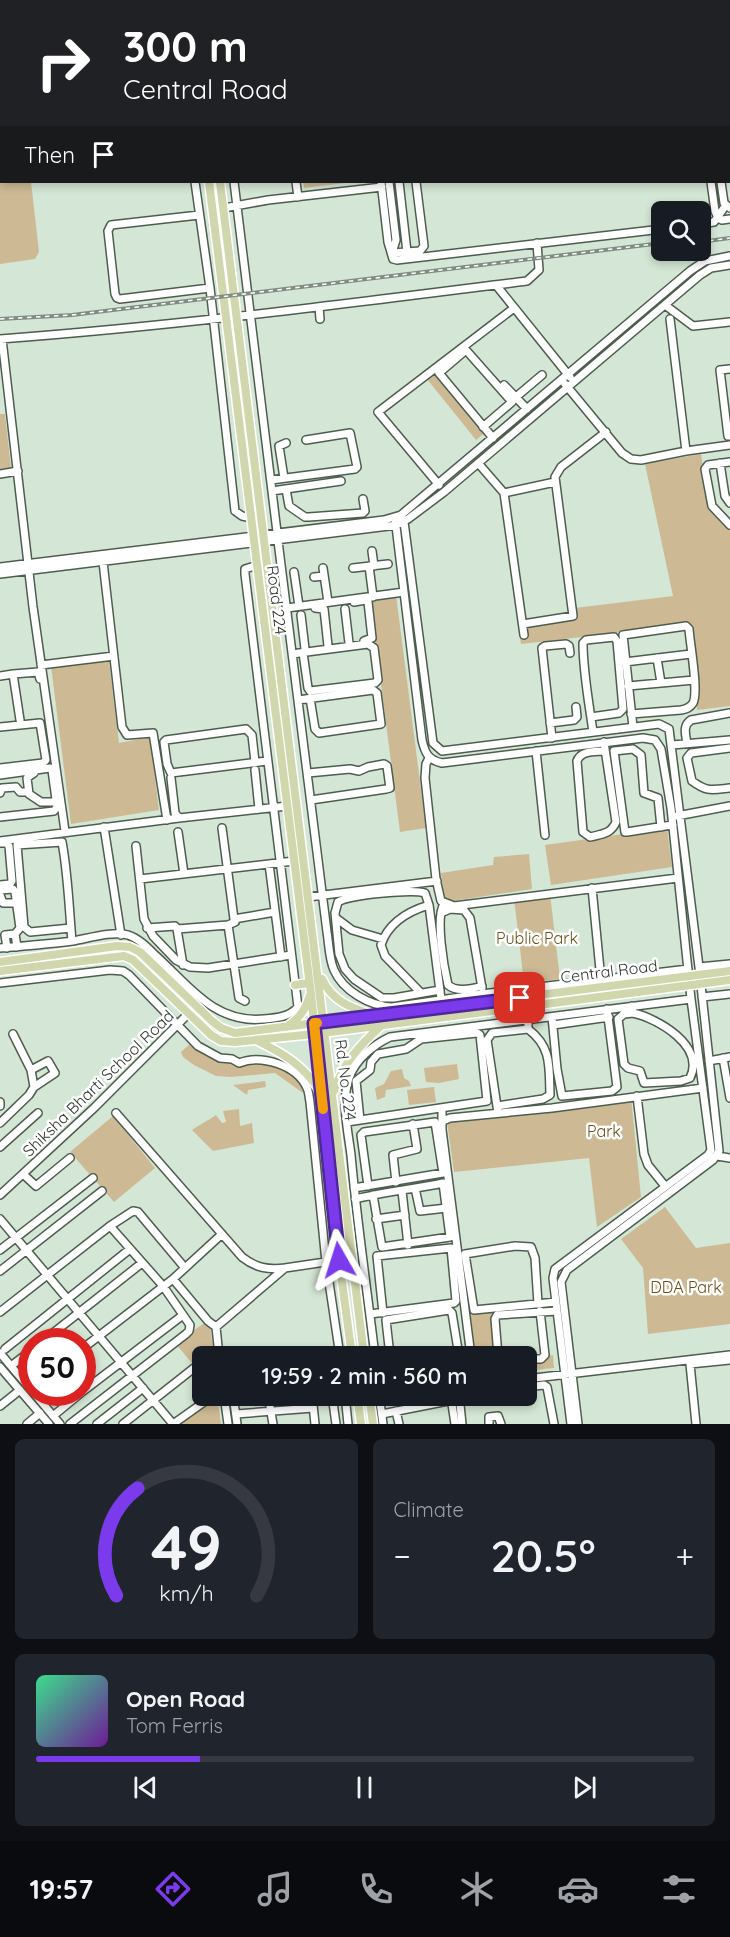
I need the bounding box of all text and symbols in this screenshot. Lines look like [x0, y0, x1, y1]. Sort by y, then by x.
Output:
text: 300 m [123, 20, 248, 73]
icon: right [24, 24, 102, 102]
text: Central Road [123, 72, 288, 106]
icon: arrive [87, 138, 120, 171]
text: Then [24, 141, 75, 169]
map controls [651, 201, 711, 261]
button: search [651, 201, 711, 261]
street label: Road 224 [263, 564, 291, 636]
park label: Public Park [496, 928, 578, 948]
street label: Central Road [559, 955, 659, 987]
pin [494, 972, 545, 1023]
icon: arrive [503, 981, 536, 1014]
street label: Shiksha Bharti School Road [18, 1005, 178, 1161]
street label: Rd. No. 224 [331, 1038, 361, 1122]
park label: Park [587, 1121, 621, 1141]
position arrow [307, 1228, 371, 1292]
park label: DDA Park [650, 1277, 722, 1297]
speed limit sign: 50 [18, 1328, 96, 1406]
text: 19:59 · 2 min · 560 m [262, 1362, 467, 1390]
text: Climate [394, 1497, 464, 1522]
text: 49 [151, 1508, 222, 1586]
text: 20.5° [490, 1527, 596, 1583]
text: − [394, 1535, 411, 1576]
text: + [675, 1535, 694, 1576]
text: km/h [159, 1580, 213, 1606]
text: Open Road [126, 1685, 245, 1713]
text: Tom Ferris [126, 1713, 223, 1738]
icon: previous [129, 1771, 162, 1804]
icon: pause [348, 1771, 381, 1804]
icon: next [568, 1771, 601, 1804]
icon: directions [152, 1868, 194, 1910]
icon: music [254, 1868, 296, 1910]
icon: phone [355, 1868, 397, 1910]
icon: climate [456, 1868, 498, 1910]
icon: car [557, 1868, 599, 1910]
icon: filters [658, 1868, 700, 1910]
text: 19:57 [30, 1872, 93, 1906]

